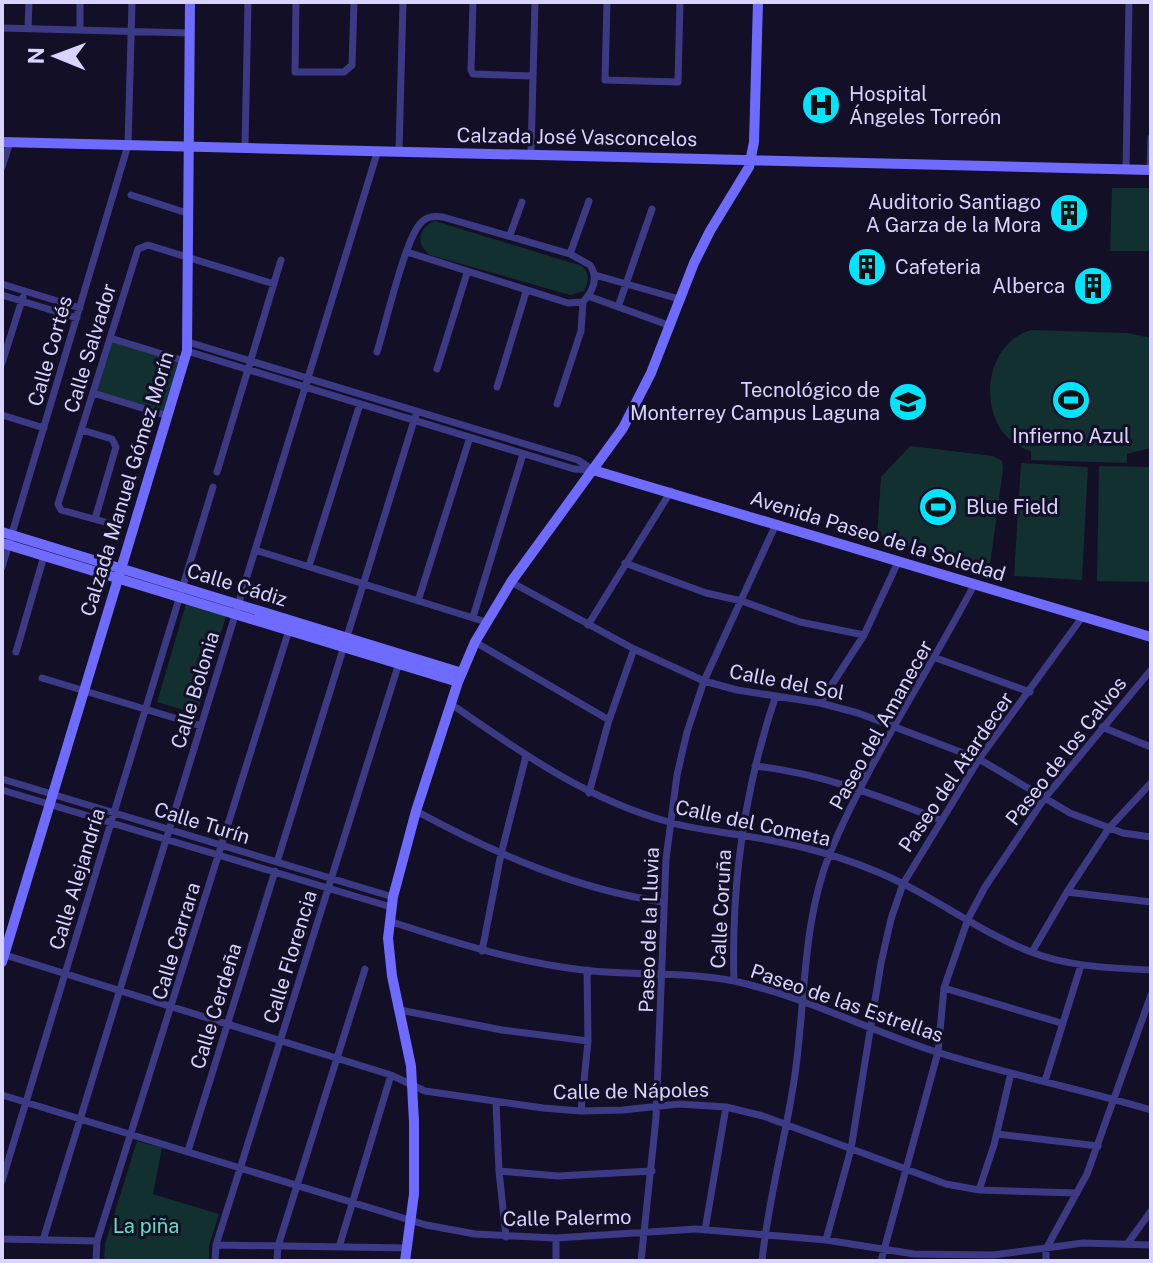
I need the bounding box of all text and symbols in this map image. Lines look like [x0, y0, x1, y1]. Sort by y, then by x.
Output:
north arrow [16, 16, 96, 96]
text: N [23, 47, 49, 64]
place label: Hospital Ángeles Torreón [849, 82, 1001, 129]
hospital icon: Hospital Ángeles Torreón [800, 84, 842, 126]
street label: Calzada José Vasconcelos [457, 123, 697, 151]
place label: Auditorio Santiago A Garza de la Mora [866, 190, 1041, 237]
building icon: Auditorio Santiago A Garza de la Mora [1048, 192, 1090, 234]
building icon: Cafeteria [846, 246, 888, 288]
place label: Cafeteria [895, 255, 981, 279]
building icon: Alberca [1072, 265, 1114, 307]
place label: Alberca [992, 274, 1065, 298]
street label: Calle Salvador [59, 280, 121, 416]
street label: Calle Cortés [23, 293, 77, 409]
street label: Calzada Manuel Gómez Morín [75, 349, 179, 619]
place label: Tecnológico de Monterrey Campus Laguna [630, 378, 880, 425]
sports icon: Infierno Azul [1050, 379, 1092, 421]
school or university icon: Tecnológico de Monterrey Campus Laguna [887, 381, 929, 423]
place label: Infierno Azul [1012, 424, 1130, 448]
street label: Avenida Paseo de la Soledad [747, 486, 1009, 586]
sports icon: Blue Field [917, 486, 959, 528]
place label: Blue Field [966, 495, 1058, 519]
street label: Calle Cádiz [184, 558, 290, 612]
street label: Calle Bolonia [166, 629, 224, 751]
street label: Paseo del Amanecer [824, 636, 938, 814]
street label: Calle del Sol [727, 659, 847, 705]
street label: Paseo de los Calvos [1001, 672, 1131, 830]
street label: Paseo del Atardecer [894, 687, 1019, 856]
street label: Calle del Cometa [673, 795, 833, 851]
street label: Calle Turín [151, 797, 253, 849]
street label: Calle Alejandría [44, 805, 110, 953]
street label: Paseo de la Lluvia [634, 847, 664, 1013]
street label: Calle Coruña [706, 849, 736, 969]
street label: Calle Carrara [147, 879, 205, 1003]
street label: Calle Florencia [258, 887, 322, 1027]
street label: Calle Cerdeña [185, 940, 247, 1072]
street label: Paseo de las Estrellas [747, 959, 947, 1047]
street label: Calle de Nápoles [553, 1078, 709, 1104]
street label: Calle Palermo [502, 1205, 632, 1231]
park label: La piña [113, 1214, 179, 1238]

